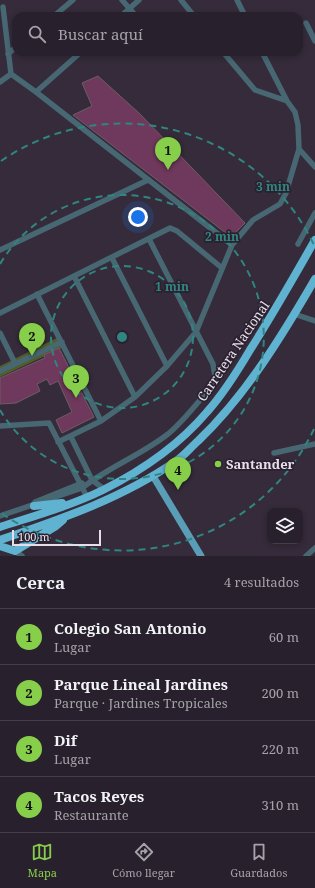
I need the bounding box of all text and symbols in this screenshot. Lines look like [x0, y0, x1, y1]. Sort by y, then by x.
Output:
search box [12, 12, 303, 56]
icon: search [26, 23, 48, 45]
text: Buscar aquí [58, 24, 143, 44]
pin: 1 [155, 137, 181, 170]
text: 3 min [256, 178, 290, 195]
your location [128, 207, 148, 227]
text: 2 min [205, 228, 239, 245]
text: 1 min [155, 278, 189, 295]
street label: Carretera Nacional [193, 297, 273, 405]
pin: 2 [19, 323, 45, 356]
centre of rings [115, 330, 129, 344]
pin: 3 [63, 365, 89, 398]
place label: Santander [226, 455, 295, 473]
pin: 4 [165, 457, 191, 490]
marker: Santander [213, 459, 223, 469]
map controls [267, 508, 303, 544]
button: layers [267, 508, 303, 544]
scale bar [12, 528, 101, 547]
text: 100 m [18, 529, 50, 544]
text: Cerca [16, 571, 65, 594]
text: 4 resultados [224, 573, 299, 591]
text: Colegio San Antonio [54, 618, 207, 638]
text: 1 [25, 628, 33, 646]
text: 60 m [269, 628, 299, 646]
text: Lugar [54, 638, 91, 656]
text: Parque Lineal Jardines [54, 674, 228, 694]
text: 2 [25, 684, 33, 702]
text: 200 m [262, 684, 299, 702]
text: Parque · Jardines Tropicales [54, 694, 228, 712]
text: Dif [54, 730, 77, 750]
text: 3 [25, 740, 33, 758]
text: 220 m [262, 740, 299, 758]
text: Lugar [54, 750, 91, 768]
text: Tacos Reyes [54, 786, 144, 806]
text: 4 [25, 796, 33, 814]
text: 310 m [262, 796, 299, 814]
text: Restaurante [54, 806, 129, 824]
tab: Mapa [28, 841, 57, 880]
tab: Cómo llegar [112, 841, 175, 880]
tab: Guardados [230, 841, 287, 880]

